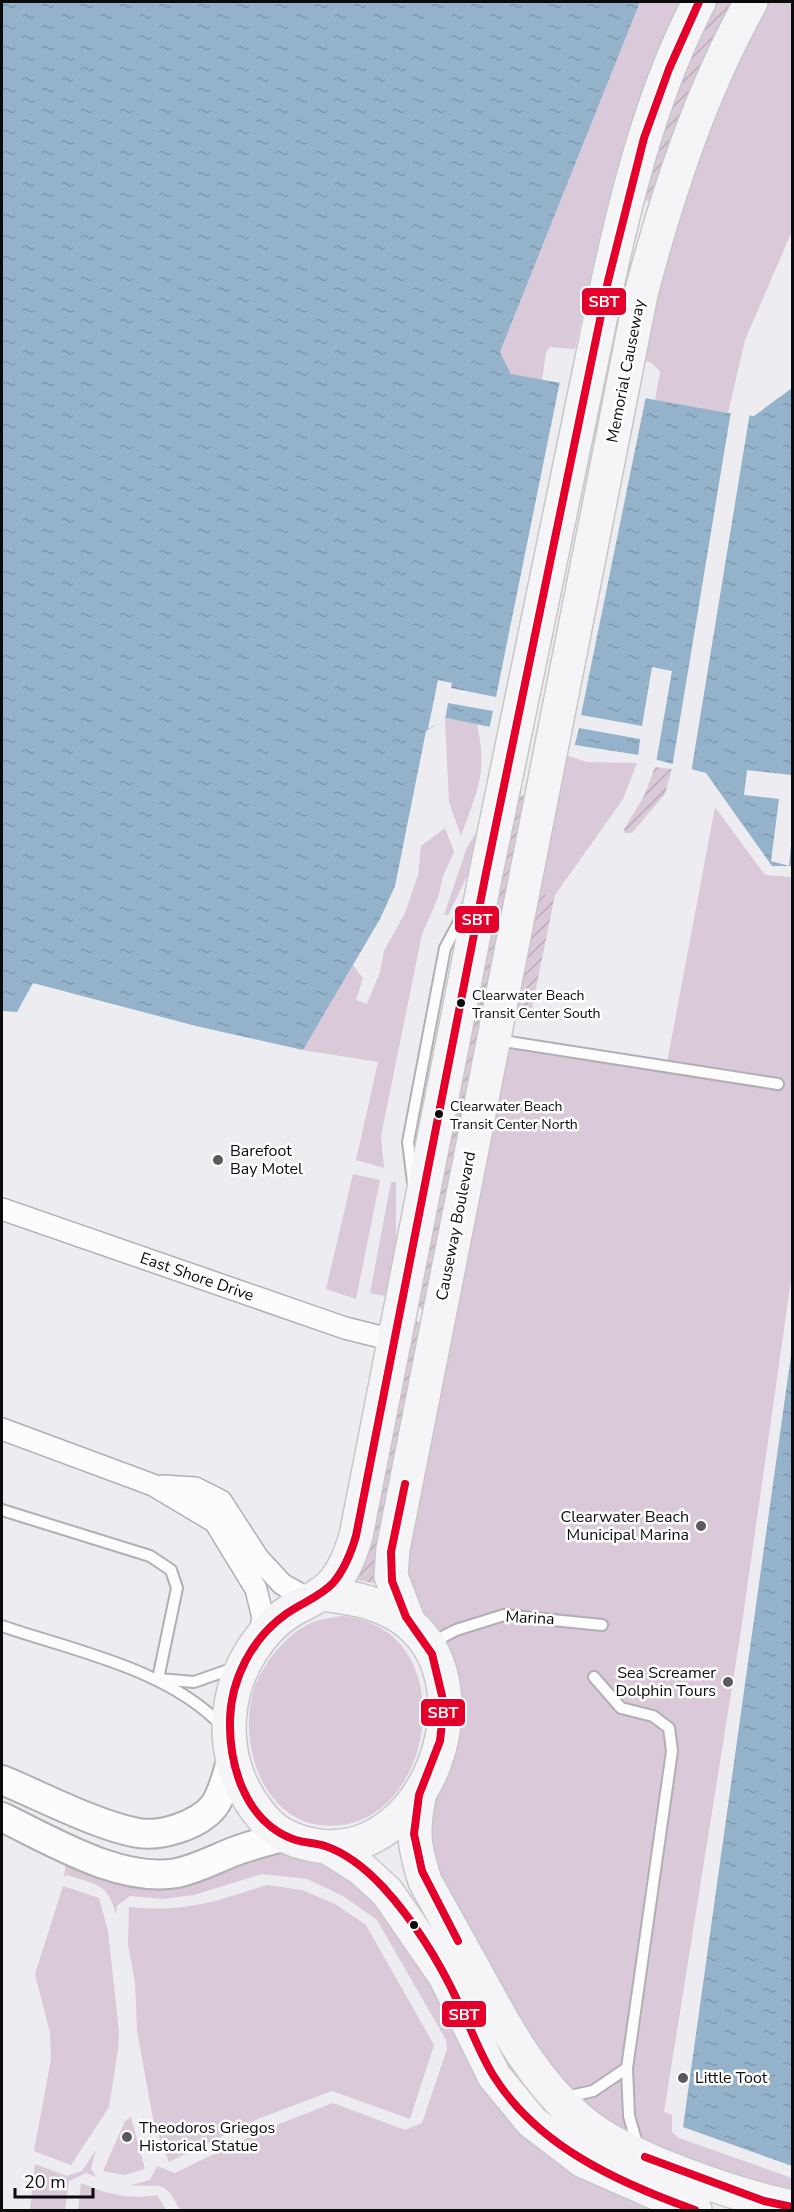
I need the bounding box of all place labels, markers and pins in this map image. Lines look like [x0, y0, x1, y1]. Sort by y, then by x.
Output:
place label: Clearwater Beach Transit Center South [472, 986, 600, 1023]
marker: Clearwater Beach Transit Center South [455, 997, 467, 1009]
place label: Clearwater Beach Transit Center North [450, 1097, 578, 1134]
marker: Clearwater Beach Transit Center North [433, 1108, 445, 1120]
place label: Barefoot Bay Motel [230, 1140, 303, 1180]
marker: Barefoot Bay Motel [211, 1153, 225, 1167]
place label: Clearwater Beach Municipal Marina [560, 1506, 689, 1546]
marker: Clearwater Beach Municipal Marina [694, 1519, 708, 1533]
place label: Sea Screamer Dolphin Tours [616, 1662, 716, 1702]
marker: Sea Screamer Dolphin Tours [721, 1675, 735, 1689]
unlabelled marker [408, 1919, 420, 1931]
place label: Little Toot [695, 2067, 768, 2089]
marker: Little Toot [676, 2071, 690, 2085]
place label: Theodoros Griegos Historical Statue [139, 2117, 275, 2157]
marker: Theodoros Griegos Historical Statue [120, 2130, 134, 2144]

